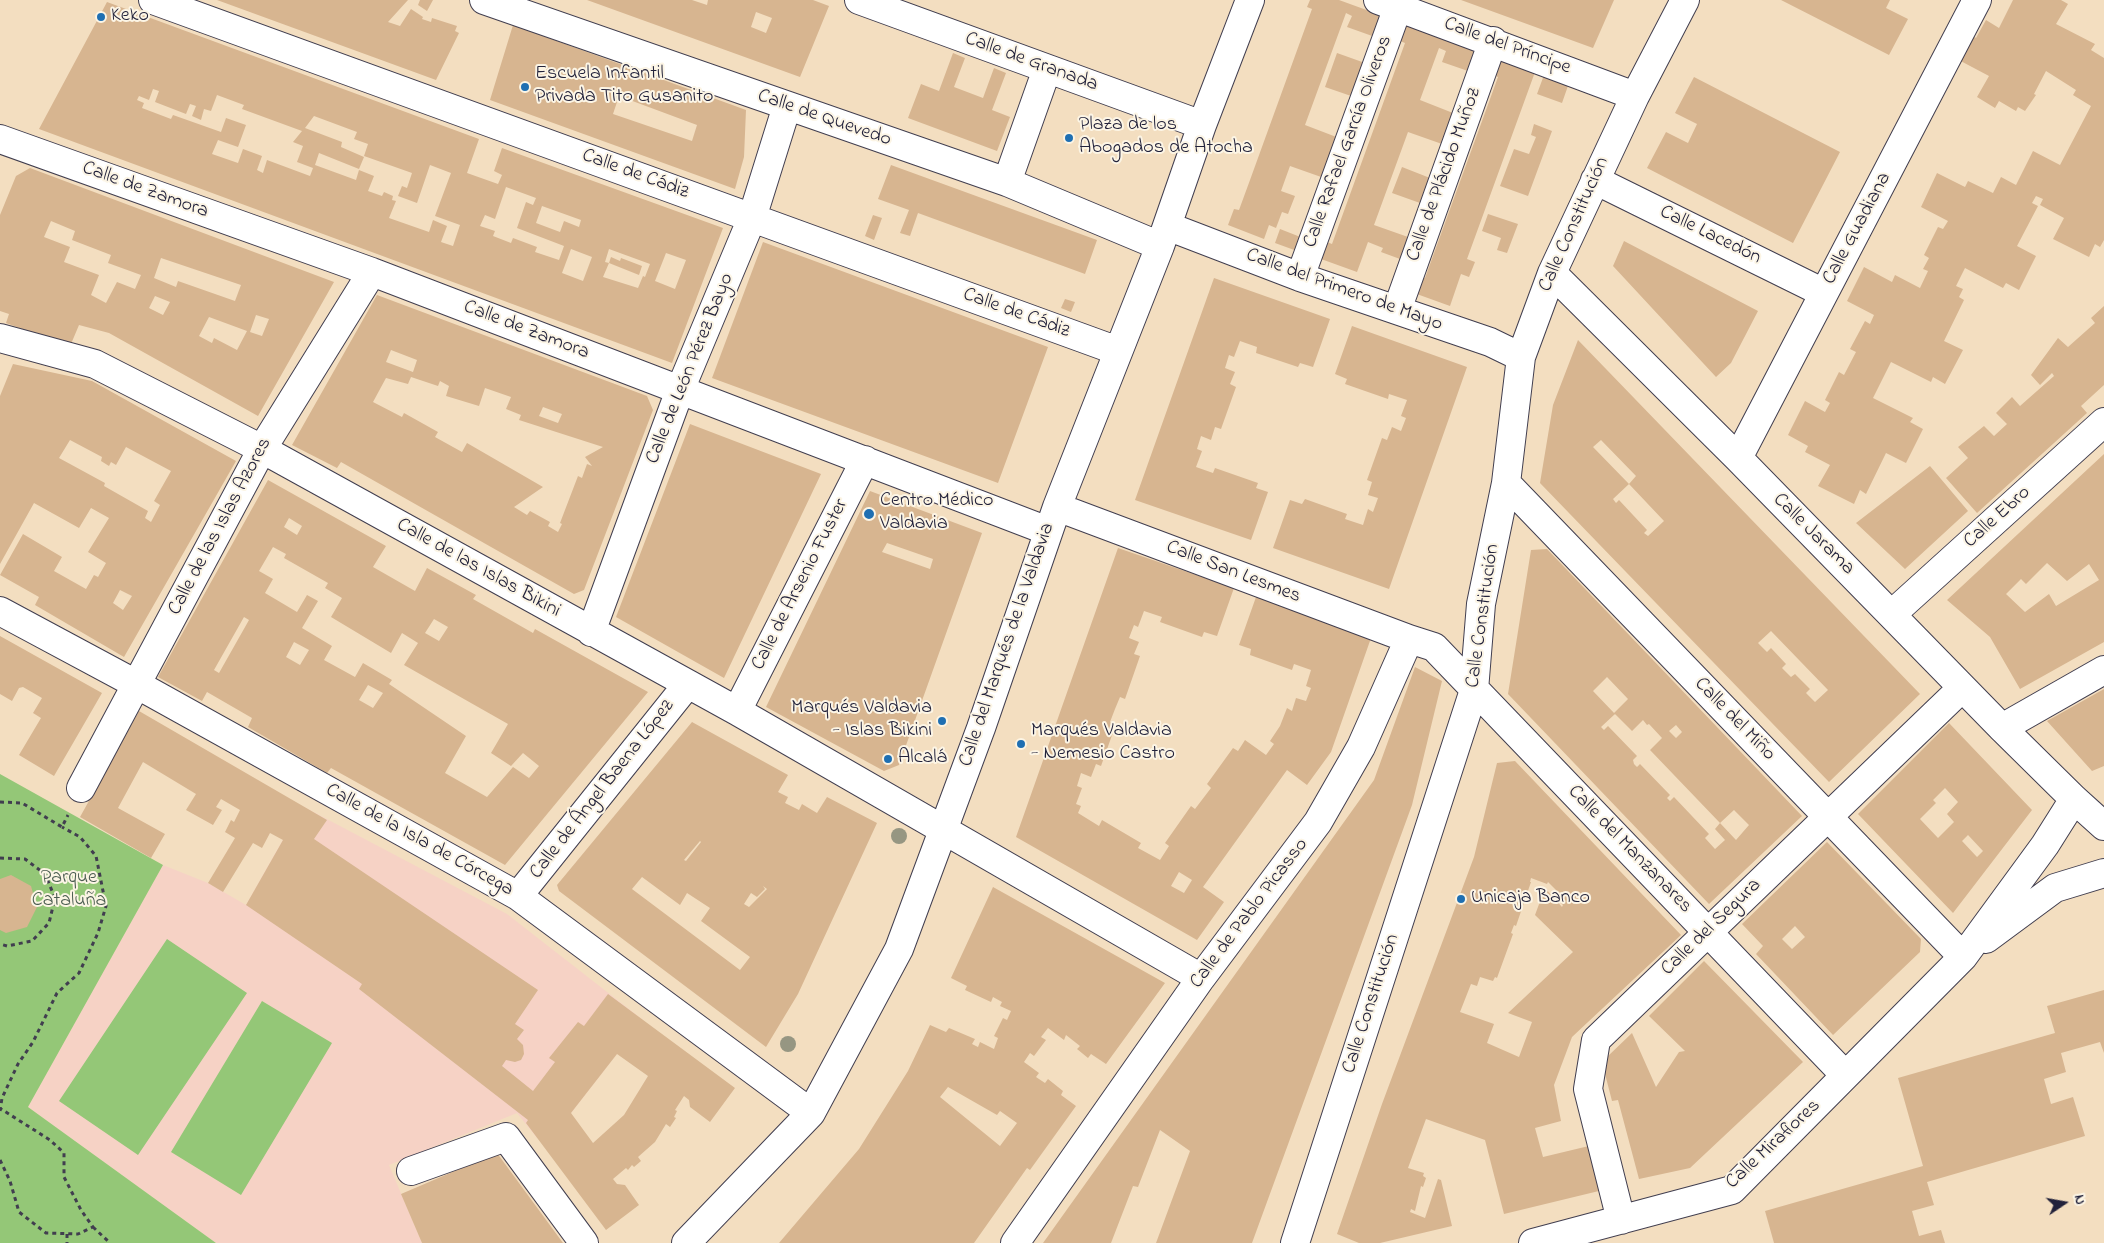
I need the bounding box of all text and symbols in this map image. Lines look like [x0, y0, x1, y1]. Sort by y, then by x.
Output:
place label: Keko [111, 5, 149, 29]
marker: Keko [95, 11, 107, 23]
street label: Calle del Príncipe [1440, 13, 1574, 81]
street label: Calle de Granada [961, 28, 1101, 98]
street label: Calle Rafael García Oliveros [1299, 33, 1399, 251]
place label: Escuela Infantil Privada Tito Gusanito [535, 63, 713, 110]
marker: Escuela Infantil Privada Tito Gusanito [519, 81, 531, 93]
street label: Calle de Quevedo [754, 85, 894, 153]
street label: Calle de Plácido Muñoz [1402, 85, 1488, 265]
place label: Plaza de los Abogados de Atocha [1079, 114, 1253, 161]
marker: Plaza de los Abogados de Atocha [1063, 132, 1075, 144]
street label: Calle de Cádiz [578, 145, 692, 205]
street label: Calle Constitución [1535, 154, 1615, 296]
street label: Calle de Zamora [79, 157, 211, 225]
street label: Calle Guadiana [1818, 169, 1898, 289]
street label: Calle Lacedón [1655, 201, 1765, 271]
street label: Calle del Primero de Mayo [1242, 244, 1446, 338]
street label: Calle de León Pérez Bayo [642, 270, 740, 468]
street label: Calle de Cádiz [959, 284, 1073, 344]
street label: Calle de Zamora [460, 296, 592, 366]
street label: Calle de las Islas Azores [164, 434, 278, 620]
street label: Calle Ebro [1960, 482, 2036, 554]
street label: Calle Jarama [1767, 489, 1859, 581]
place label: Centro Médico Valdavia [880, 490, 993, 537]
street label: Calle de Arsenio Fuster [747, 495, 855, 675]
marker: Centro Médico Valdavia [862, 507, 876, 521]
street label: Calle de las Islas Bikini [392, 514, 564, 624]
street label: Calle del Marqués de la Valdavia [955, 520, 1061, 770]
street label: Calle San Lesmes [1162, 536, 1304, 610]
street label: Calle Constitución [1462, 543, 1506, 689]
street label: Calle del Miño [1688, 673, 1780, 767]
street label: Calle de Ángel Baena López [525, 696, 681, 884]
place label: Marqués Valdavia - Islas Bikini [791, 697, 932, 744]
marker: Marqués Valdavia - Islas Bikini [936, 715, 948, 727]
place label: Marqués Valdavia - Nemesio Castro [1031, 720, 1175, 767]
marker: Marqués Valdavia - Nemesio Castro [1015, 738, 1027, 750]
place label: Alcalá [898, 747, 947, 771]
marker: Alcalá [882, 753, 894, 765]
street label: Calle de la Isla de Córcega [321, 779, 517, 903]
street label: Calle del Manzanares [1562, 781, 1696, 919]
street label: Calle de Pablo Picasso [1186, 834, 1314, 994]
park label: Parque Cataluña [32, 867, 106, 914]
street label: Calle del Segura [1657, 874, 1767, 982]
place label: Unicaja Banco [1471, 887, 1590, 911]
marker: Unicaja Banco [1455, 893, 1467, 905]
street label: Calle Constitución [1338, 931, 1406, 1077]
street label: Calle Miraflores [1722, 1095, 1826, 1195]
north arrow [2039, 1178, 2089, 1228]
text: N [2068, 1193, 2090, 1207]

